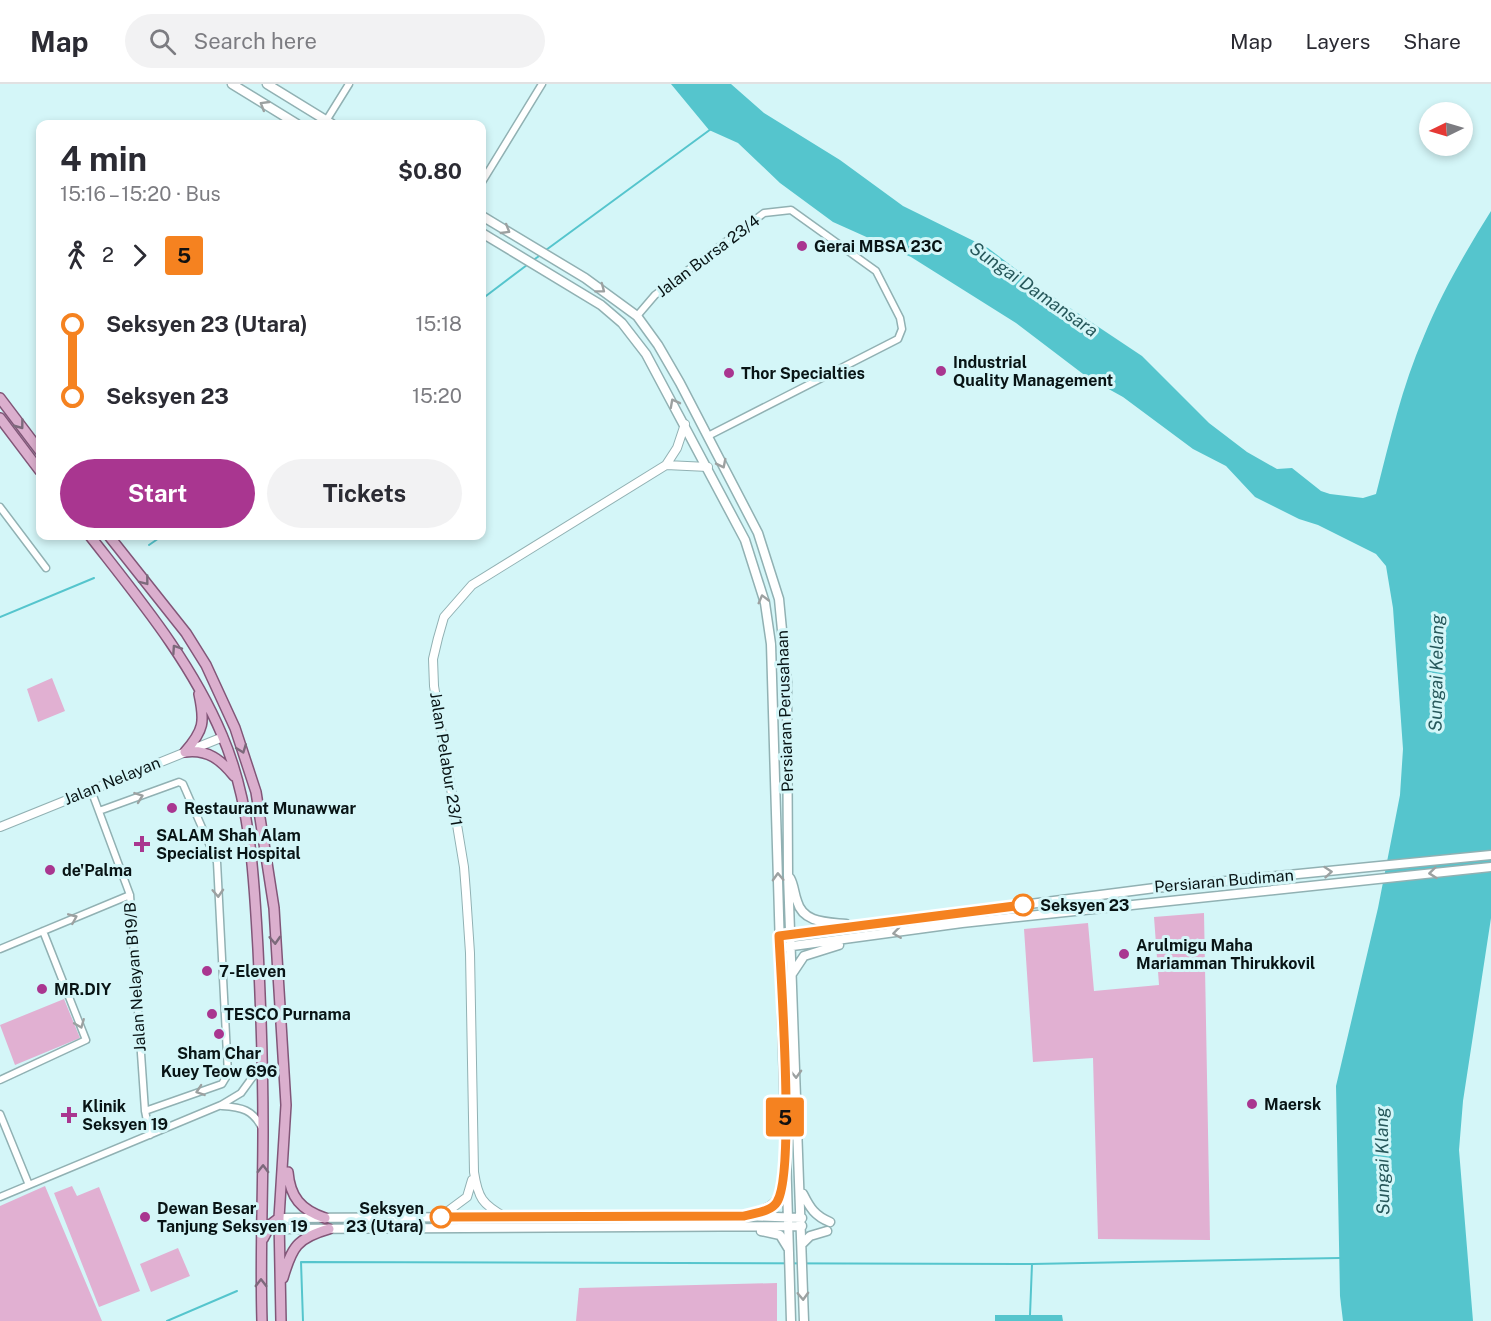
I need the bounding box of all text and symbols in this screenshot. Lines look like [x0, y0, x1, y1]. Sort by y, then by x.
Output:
search box [125, 14, 545, 68]
text: Map [30, 25, 89, 58]
icon: search [146, 25, 179, 58]
text: Search here [194, 28, 317, 54]
text: Map [1230, 29, 1273, 54]
text: Layers [1306, 29, 1370, 54]
text: Share [1403, 29, 1461, 54]
one-way arrow [260, 100, 270, 112]
north arrow [1419, 102, 1473, 156]
map controls [1419, 102, 1473, 156]
text: 4 min [60, 140, 147, 178]
text: $0.80 [398, 158, 462, 184]
text: 15:16 – 15:20 · Bus [60, 182, 221, 206]
street label: Jalan Bursa 23/4 [653, 211, 763, 301]
one-way arrow [500, 223, 510, 235]
place label: Gerai MBSA 23C [814, 237, 943, 256]
water label: Sungai Damansara [966, 237, 1102, 341]
icon: walk [60, 239, 93, 272]
icon: forward [123, 239, 156, 272]
marker: Gerai MBSA 23C [795, 239, 809, 253]
text: 2 [102, 243, 114, 267]
text: 5 [177, 243, 191, 268]
one-way arrow [594, 282, 605, 293]
text: Seksyen 23 (Utara) [106, 311, 308, 337]
text: 15:18 [415, 312, 462, 336]
place label: Industrial Quality Management [953, 353, 1114, 390]
place label: Thor Specialties [741, 364, 865, 383]
marker: Industrial Quality Management [934, 364, 948, 378]
marker: Thor Specialties [722, 366, 736, 380]
text: Seksyen 23 [106, 383, 229, 409]
text: 15:20 [412, 384, 462, 408]
one-way arrow [670, 399, 681, 409]
one-way arrow [13, 418, 24, 429]
one-way arrow [715, 457, 726, 468]
button: Start [60, 459, 255, 528]
button: Tickets [267, 459, 462, 528]
one-way arrow [138, 574, 149, 585]
one-way arrow [758, 594, 771, 604]
water label: Sungai Kelang [1424, 614, 1448, 732]
street label: Persiaran Perusahaan [773, 630, 797, 792]
one-way arrow [172, 644, 183, 655]
street label: Jalan Pelabur 23/1 [426, 691, 466, 827]
one-way arrow [235, 743, 248, 753]
street label: Jalan Nelayan [61, 753, 163, 809]
one-way arrow [133, 791, 144, 804]
place label: Restaurant Munawwar [184, 799, 356, 818]
marker: Restaurant Munawwar [165, 801, 179, 815]
place label: SALAM Shah Alam Specialist Hospital [156, 826, 301, 863]
marker: SALAM Shah Alam Specialist Hospital [133, 835, 151, 853]
place label: de'Palma [62, 861, 132, 880]
marker: de'Palma [43, 863, 57, 877]
street label: Persiaran Budiman [1154, 865, 1294, 897]
one-way arrow [1323, 866, 1332, 879]
one-way arrow [1428, 866, 1437, 879]
one-way arrow [771, 873, 784, 882]
one-way arrow [212, 889, 225, 898]
marker: Seksyen 23 [1012, 894, 1034, 916]
place label: Seksyen 23 [1040, 896, 1129, 915]
street label: Jalan Nelayan B19/B [120, 901, 150, 1053]
one-way arrow [67, 913, 78, 925]
one-way arrow [892, 927, 901, 939]
one-way arrow [269, 936, 282, 945]
place label: Arulmigu Maha Mariamman Thirukkovil [1136, 936, 1315, 973]
marker: Arulmigu Maha Mariamman Thirukkovil [1117, 947, 1131, 961]
place label: 7-Eleven [219, 962, 286, 981]
marker: 7-Eleven [200, 964, 214, 978]
place label: MR.DIY [54, 980, 112, 999]
marker: MR.DIY [35, 982, 49, 996]
place label: TESCO Purnama [224, 1005, 351, 1024]
marker: TESCO Purnama [205, 1007, 219, 1021]
one-way arrow [73, 1018, 85, 1029]
marker: Sham Char Kuey Teow 696 [212, 1027, 226, 1041]
place label: Sham Char Kuey Teow 696 [161, 1044, 277, 1081]
one-way arrow [789, 1070, 802, 1079]
one-way arrow [195, 1084, 206, 1097]
place label: Maersk [1264, 1095, 1321, 1114]
place label: Klinik Seksyen 19 [82, 1097, 168, 1134]
marker: Maersk [1245, 1097, 1259, 1111]
line badge: 5 [766, 1098, 804, 1136]
text: 5 [778, 1105, 792, 1130]
marker: Klinik Seksyen 19 [60, 1106, 78, 1124]
water label: Sungai Klang [1371, 1106, 1393, 1215]
one-way arrow [256, 1165, 269, 1174]
place label: Dewan Besar Tanjung Seksyen 19 [157, 1199, 308, 1236]
place label: Seksyen 23 (Utara) [346, 1199, 424, 1236]
marker: Seksyen 23 (Utara) [430, 1206, 452, 1228]
marker: Dewan Besar Tanjung Seksyen 19 [138, 1210, 152, 1224]
one-way arrow [255, 1279, 267, 1288]
one-way arrow [797, 1292, 809, 1301]

